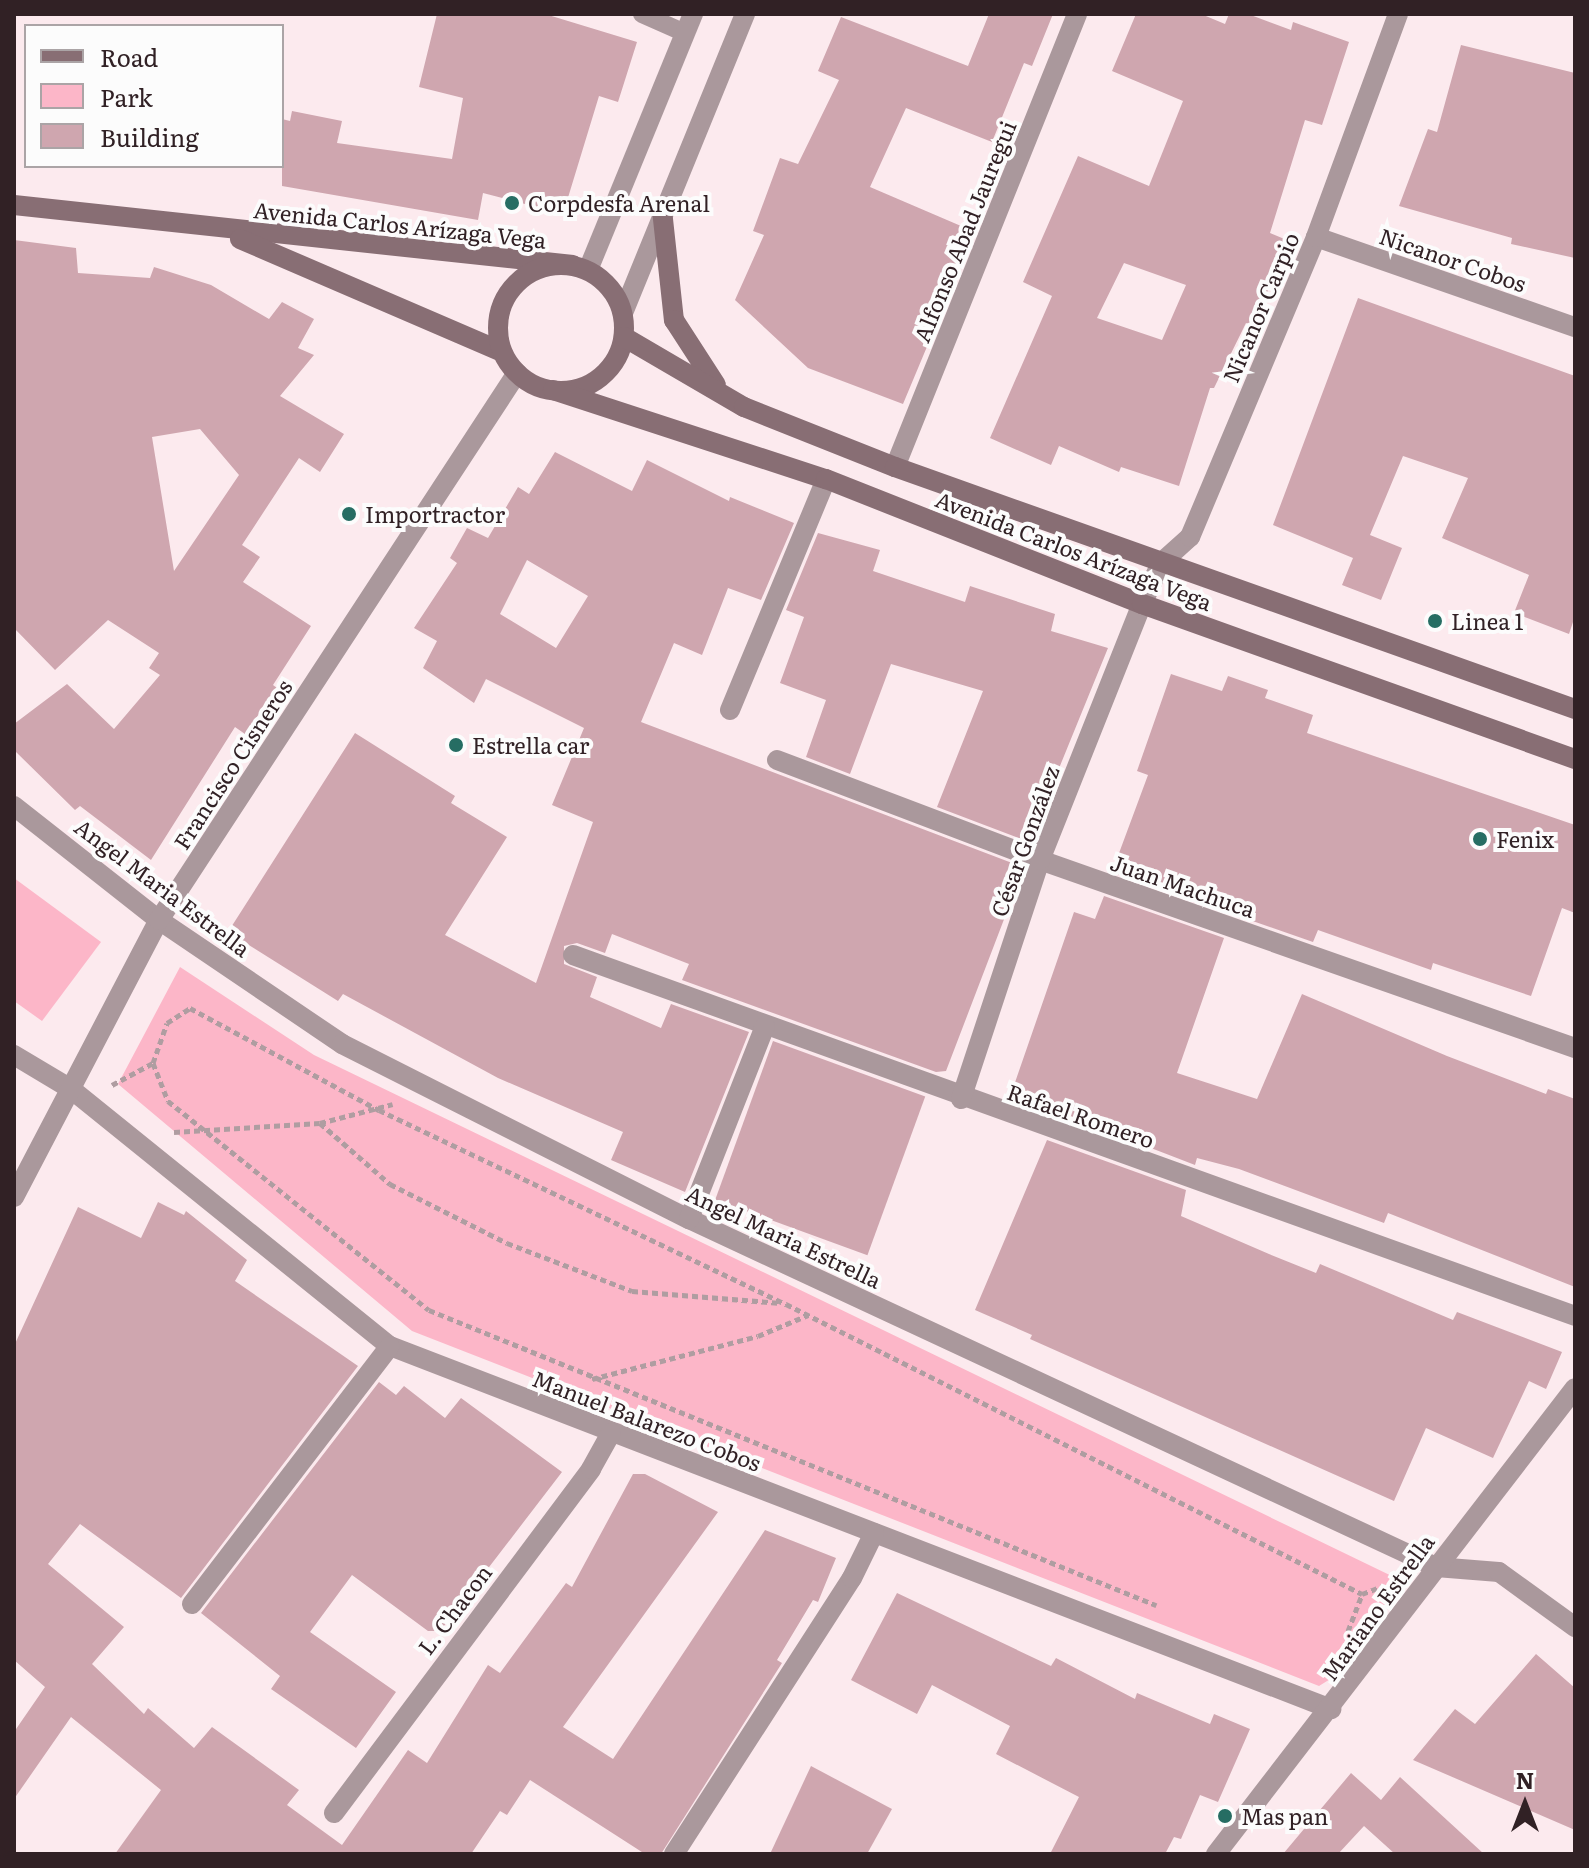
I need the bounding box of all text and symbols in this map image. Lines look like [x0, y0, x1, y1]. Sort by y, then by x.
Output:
legend [24, 24, 284, 168]
text: Road [100, 39, 158, 74]
text: Park [100, 79, 153, 114]
street label: Alfonso Abad Jauregui [907, 116, 1021, 346]
text: Building [100, 119, 199, 154]
place label: Corpdesfa Arenal [528, 190, 710, 216]
marker: Corpdesfa Arenal [503, 194, 521, 212]
street label: Avenida Carlos Arízaga Vega [252, 196, 548, 252]
street label: Nicanor Cobos [1376, 222, 1530, 296]
street label: Nicanor Carpio [1216, 228, 1304, 386]
street label: Avenida Carlos Arízaga Vega [932, 485, 1216, 615]
place label: Importractor [365, 501, 505, 527]
marker: Importractor [340, 505, 358, 523]
place label: Linea 1 [1451, 608, 1523, 634]
marker: Linea 1 [1426, 612, 1444, 630]
street label: Francisco Cisneros [167, 674, 297, 854]
place label: Estrella car [472, 732, 589, 758]
marker: Estrella car [447, 736, 465, 754]
street label: César González [985, 762, 1063, 920]
street label: Angel Maria Estrella [70, 813, 256, 961]
place label: Fenix [1496, 826, 1554, 852]
marker: Fenix [1471, 830, 1489, 848]
street label: Juan Machuca [1107, 848, 1259, 922]
street label: Rafael Romero [1004, 1077, 1158, 1153]
street label: Angel Maria Estrella [682, 1179, 886, 1293]
street label: Manuel Balarezo Cobos [529, 1364, 765, 1476]
street label: Mariano Estrella [1315, 1529, 1439, 1685]
street label: L. Chacon [412, 1559, 496, 1659]
text: N [1516, 1763, 1534, 1796]
north arrow [1485, 1764, 1565, 1844]
place label: Mas pan [1241, 1803, 1328, 1829]
marker: Mas pan [1216, 1807, 1234, 1825]

